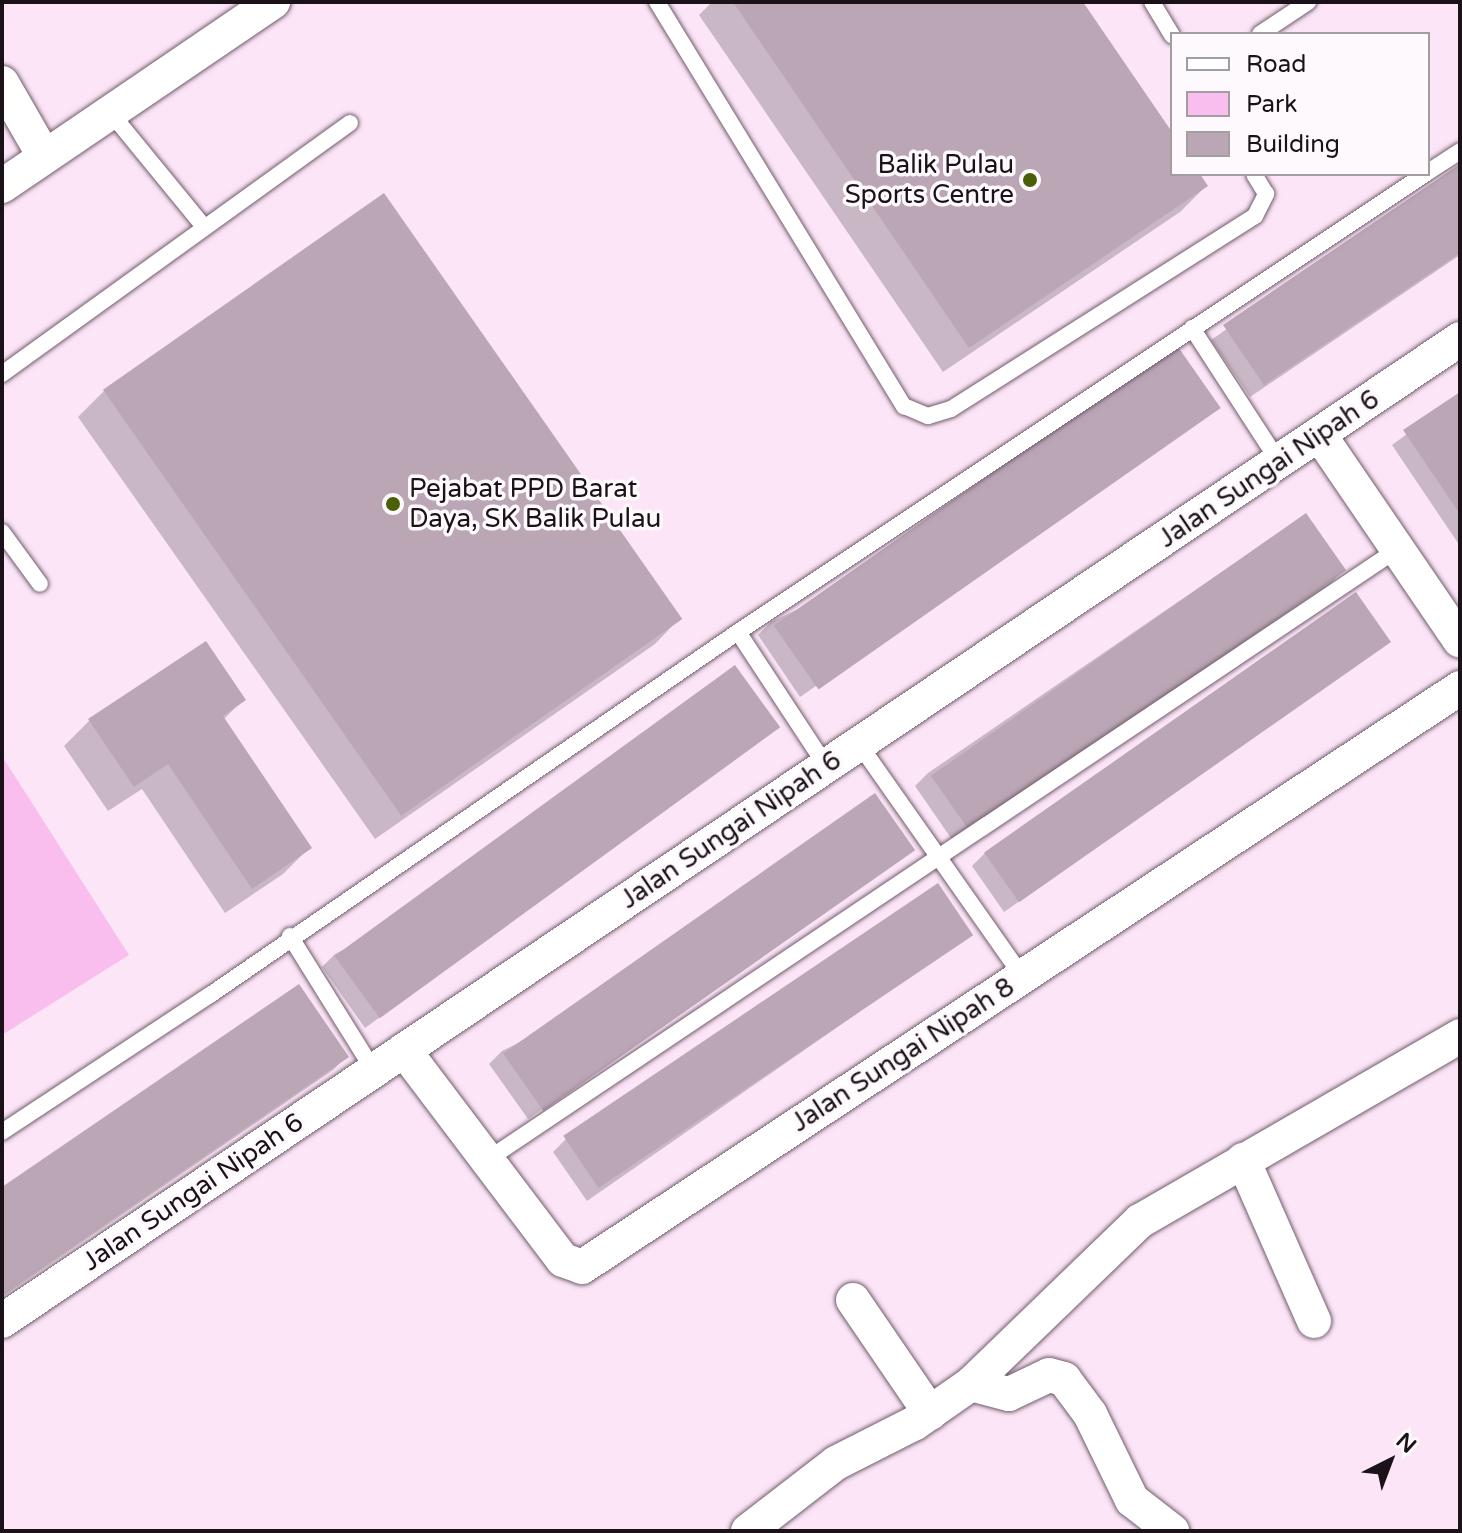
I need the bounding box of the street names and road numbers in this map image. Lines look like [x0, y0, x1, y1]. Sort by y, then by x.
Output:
street label: Jalan Sungai Nipah 6 [1153, 384, 1385, 554]
street label: Jalan Sungai Nipah 6 [615, 745, 847, 915]
street label: Jalan Sungai Nipah 8 [786, 971, 1020, 1139]
street label: Jalan Sungai Nipah 6 [77, 1107, 309, 1277]

